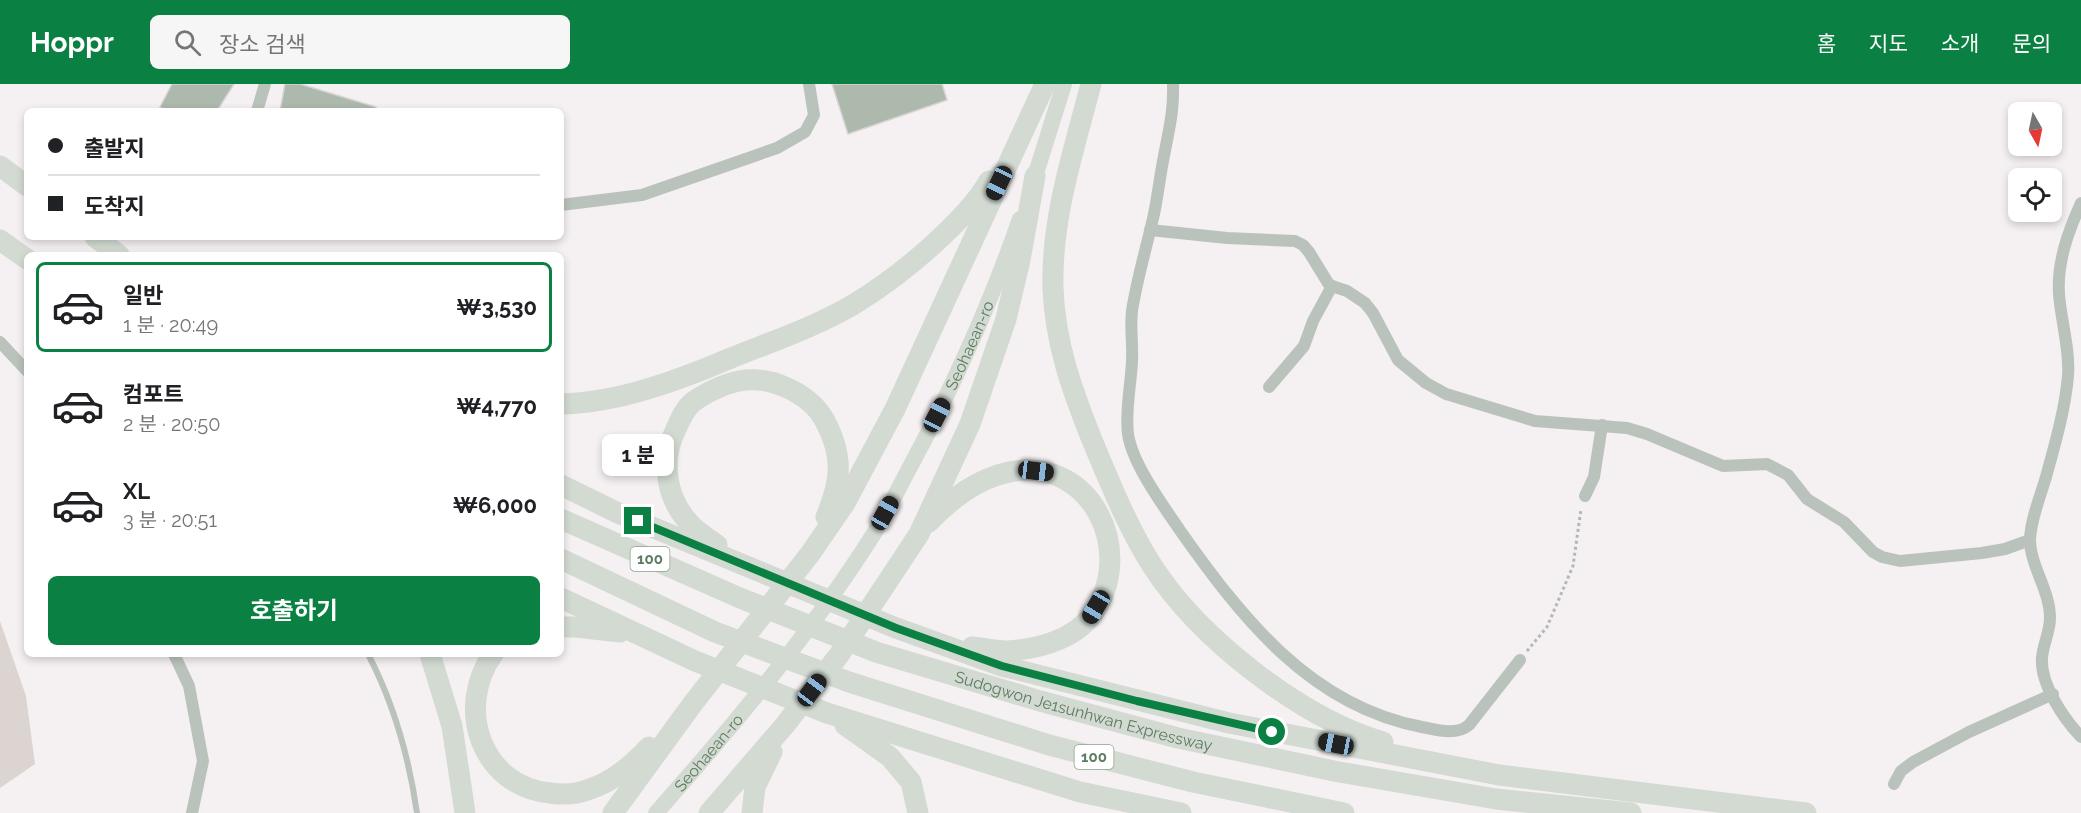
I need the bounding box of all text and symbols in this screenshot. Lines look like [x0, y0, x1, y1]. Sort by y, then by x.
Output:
search box [150, 15, 570, 69]
text: Hoppr [30, 26, 114, 59]
icon: search [171, 26, 204, 59]
text: 장소 검색 [219, 31, 306, 57]
text: 홈 [1817, 31, 1836, 56]
text: 지도 [1869, 31, 1908, 56]
text: 소개 [1941, 31, 1979, 56]
text: 문의 [2012, 31, 2051, 56]
north arrow [2008, 102, 2062, 156]
map controls [2008, 102, 2062, 222]
text: 출발지 [84, 135, 145, 161]
car [983, 163, 1015, 203]
button: locate [2008, 168, 2062, 222]
text: 도착지 [84, 193, 145, 219]
icon: car [51, 280, 105, 334]
text: 일반 [123, 282, 163, 308]
text: ₩3,530 [456, 294, 537, 320]
street label: Seohaean-ro [942, 298, 998, 393]
text: 1 분 · 20:49 [123, 313, 218, 337]
icon: car [51, 379, 105, 433]
text: 컴포트 [123, 381, 184, 407]
text: ₩4,770 [456, 393, 537, 419]
car [921, 395, 953, 435]
text: 2 분 · 20:50 [123, 412, 220, 436]
callout: 1 분 [602, 434, 674, 476]
text: 1 분 [621, 443, 655, 467]
car [1017, 460, 1055, 482]
icon: car [51, 478, 105, 532]
text: XL [123, 478, 150, 504]
text: ₩6,000 [453, 492, 537, 518]
car [868, 493, 902, 533]
route end [624, 507, 651, 534]
text: 3 분 · 20:51 [123, 508, 217, 532]
road number: 100 [630, 547, 670, 571]
button: 호출하기 [48, 576, 540, 645]
car [1079, 587, 1113, 627]
street label: Sudogwon Je1sunhwan Expressway [953, 667, 1214, 755]
car [794, 670, 830, 710]
street label: Seohaean-ro [670, 710, 747, 796]
route start [1258, 718, 1285, 745]
car [1317, 732, 1355, 756]
road number: 100 [1074, 745, 1114, 769]

